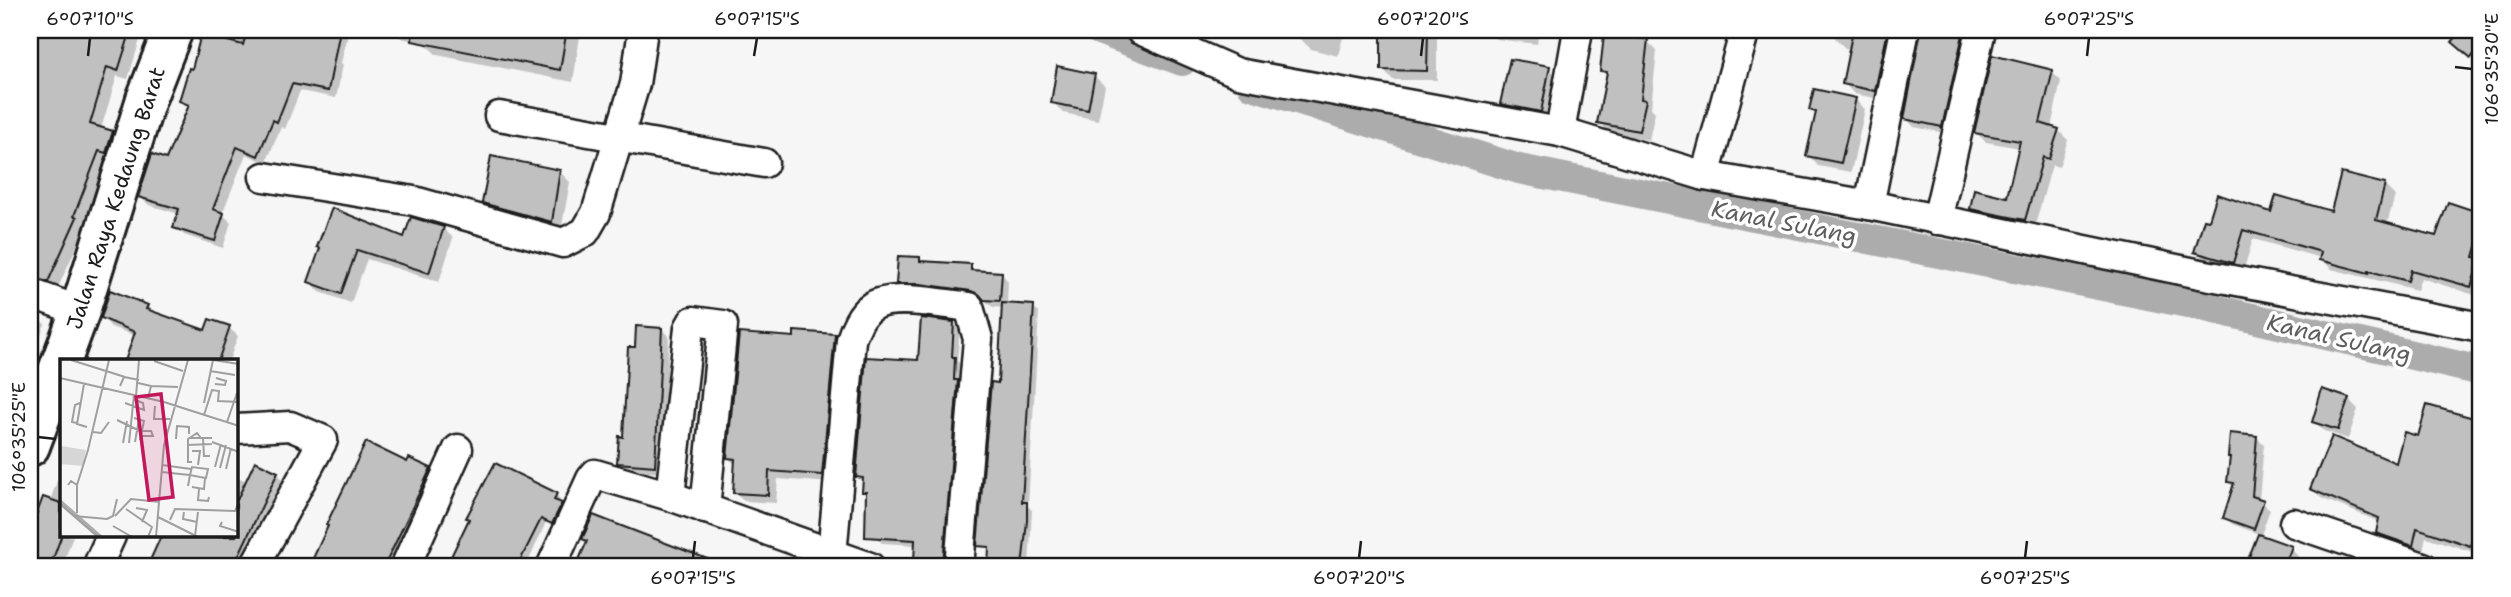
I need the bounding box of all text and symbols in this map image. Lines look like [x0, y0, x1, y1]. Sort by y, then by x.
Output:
text: 6°07'10"S [46, 7, 134, 31]
text: 6°07'15"S [714, 7, 800, 31]
text: 6°07'20"S [1377, 7, 1469, 31]
text: 6°07'25"S [2044, 7, 2134, 31]
text: 106°35'30"E [2480, 13, 2504, 125]
street label: Jalan Raya Kedaung Barat [60, 63, 172, 333]
water label: Kanal Sulang [1709, 193, 1859, 251]
water label: Kanal Sulang [2264, 307, 2414, 369]
inset map [60, 359, 238, 538]
text: 106°35'25"E [7, 382, 31, 492]
text: 6°07'15"S [650, 566, 736, 590]
text: 6°07'20"S [1313, 566, 1405, 590]
text: 6°07'25"S [1980, 566, 2070, 590]

